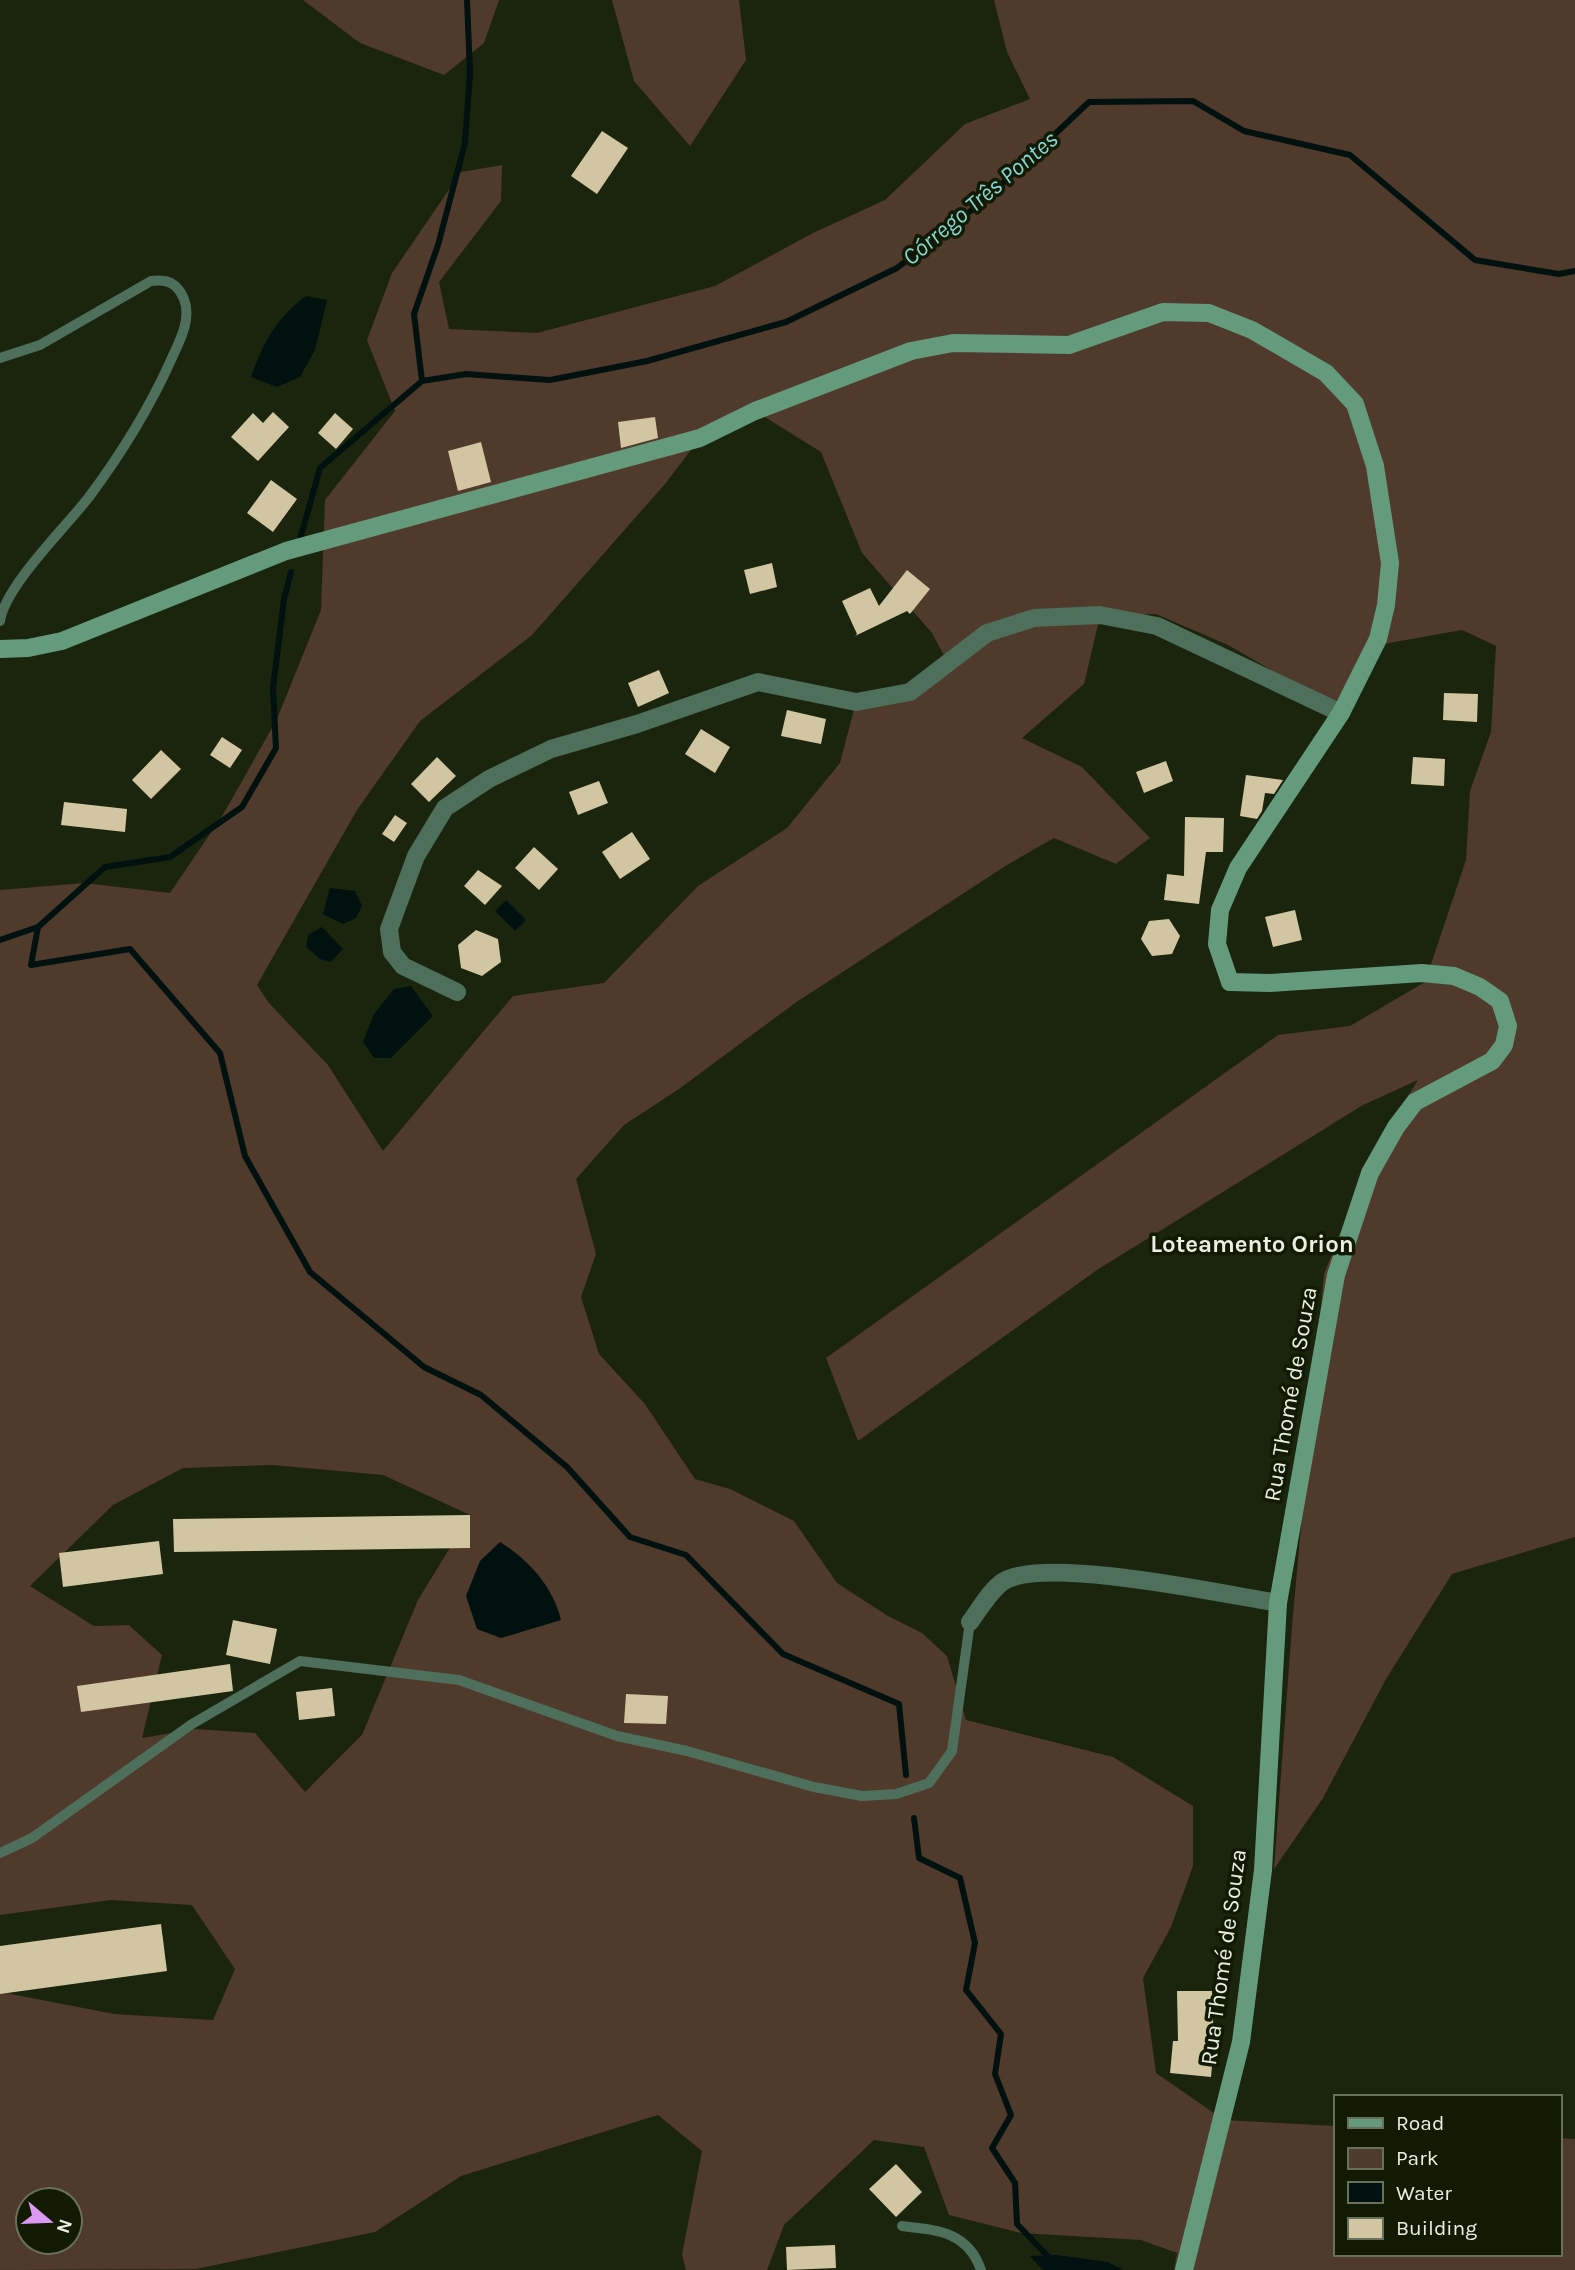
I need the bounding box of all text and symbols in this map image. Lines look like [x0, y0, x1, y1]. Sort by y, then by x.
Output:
water label: Córrego Três Pontes [897, 125, 1063, 271]
district label: Loteamento Orion [1150, 1230, 1354, 1258]
street label: Rua Thomé de Souza [1258, 1285, 1323, 1504]
street label: Rua Thomé de Souza [1195, 1847, 1252, 2067]
legend [1334, 2095, 1561, 2256]
text: Road [1396, 2111, 1444, 2135]
text: Park [1396, 2146, 1439, 2170]
text: Water [1396, 2181, 1452, 2205]
north arrow [14, 2186, 84, 2256]
text: N [52, 2216, 77, 2236]
text: Building [1396, 2216, 1477, 2240]

